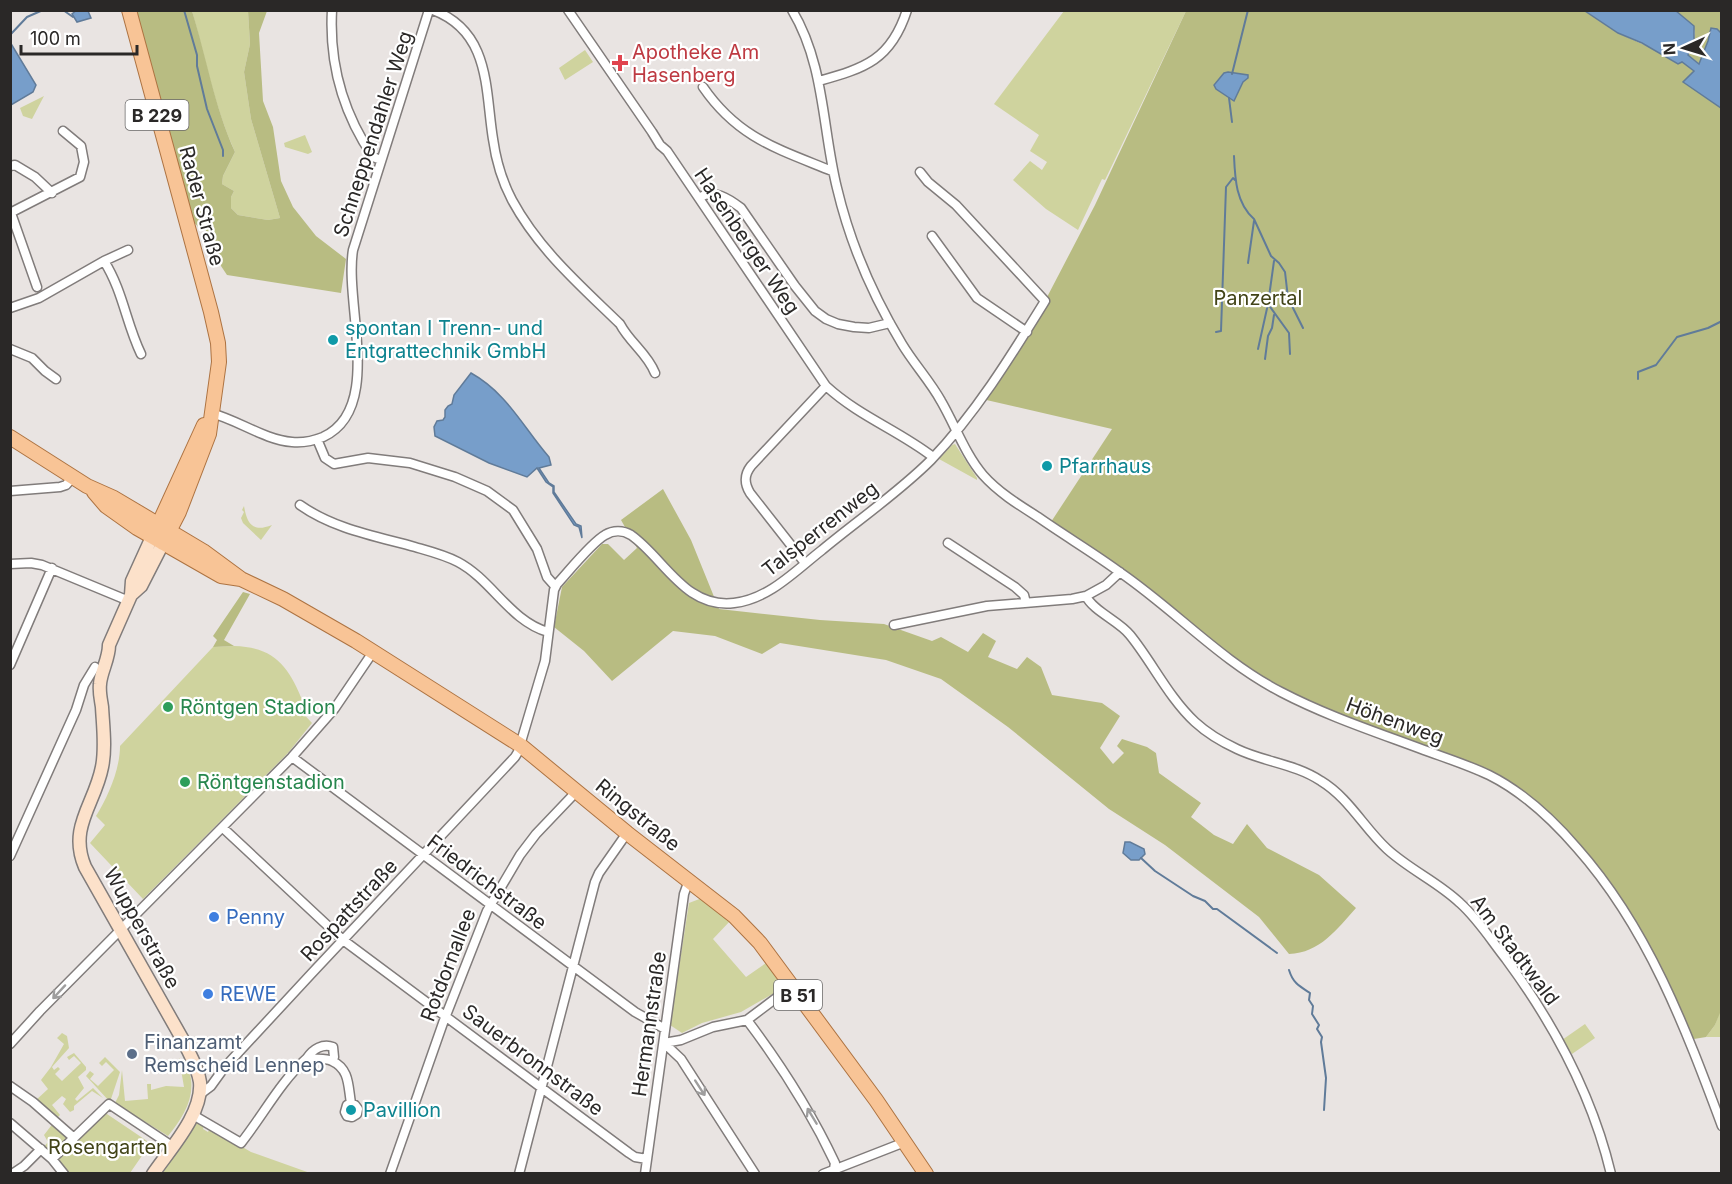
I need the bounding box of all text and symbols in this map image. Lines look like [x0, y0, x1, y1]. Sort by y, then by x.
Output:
scale bar [21, 18, 136, 56]
north arrow [1654, 18, 1714, 78]
text: 100 m [30, 28, 81, 49]
street label: Schneppendahler Weg [328, 28, 418, 240]
place label: Apotheke Am Hasenberg [632, 40, 759, 87]
text: N [1659, 42, 1679, 56]
marker: Apotheke Am Hasenberg [613, 56, 627, 70]
road number: B 229 [126, 100, 188, 130]
street label: Rader Straße [174, 143, 230, 269]
street label: Hasenberger Weg [689, 163, 805, 319]
park label: Panzertal [1214, 286, 1302, 310]
place label: spontan I Trenn- und Entgrattechnik GmbH [345, 316, 546, 363]
marker: spontan I Trenn- und Entgrattechnik GmbH [326, 333, 340, 347]
place label: Pfarrhaus [1059, 454, 1151, 478]
marker: Pfarrhaus [1040, 459, 1054, 473]
street label: Talsperrenweg [757, 476, 883, 582]
street label: Höhenweg [1343, 692, 1447, 750]
place label: Röntgen Stadion [180, 695, 336, 719]
marker: Röntgen Stadion [161, 700, 175, 714]
place label: Röntgenstadion [197, 770, 345, 794]
street label: Ringstraße [591, 774, 685, 856]
marker: Röntgenstadion [178, 775, 192, 789]
street label: Friedrichstraße [422, 829, 552, 935]
street label: Rospattstraße [296, 854, 402, 966]
street label: Wupperstraße [99, 863, 185, 993]
street label: Am Stadtwald [1466, 890, 1564, 1010]
place label: Penny [226, 905, 285, 929]
street label: Rotdornallee [415, 905, 481, 1025]
marker: Penny [207, 910, 221, 924]
street label: Hermannstraße [627, 950, 671, 1098]
road number: B 51 [774, 980, 822, 1010]
place label: REWE [220, 982, 277, 1006]
one-way arrow [52, 985, 66, 1000]
marker: REWE [201, 987, 215, 1001]
street label: Sauerbronnstraße [458, 999, 608, 1121]
place label: Finanzamt Remscheid Lennep [144, 1030, 324, 1077]
marker: Finanzamt Remscheid Lennep [125, 1047, 139, 1061]
one-way arrow [694, 1080, 706, 1096]
place label: Pavillion [363, 1098, 441, 1122]
marker: Pavillion [344, 1103, 358, 1117]
one-way arrow [806, 1108, 818, 1125]
park label: Rosengarten [48, 1135, 168, 1159]

